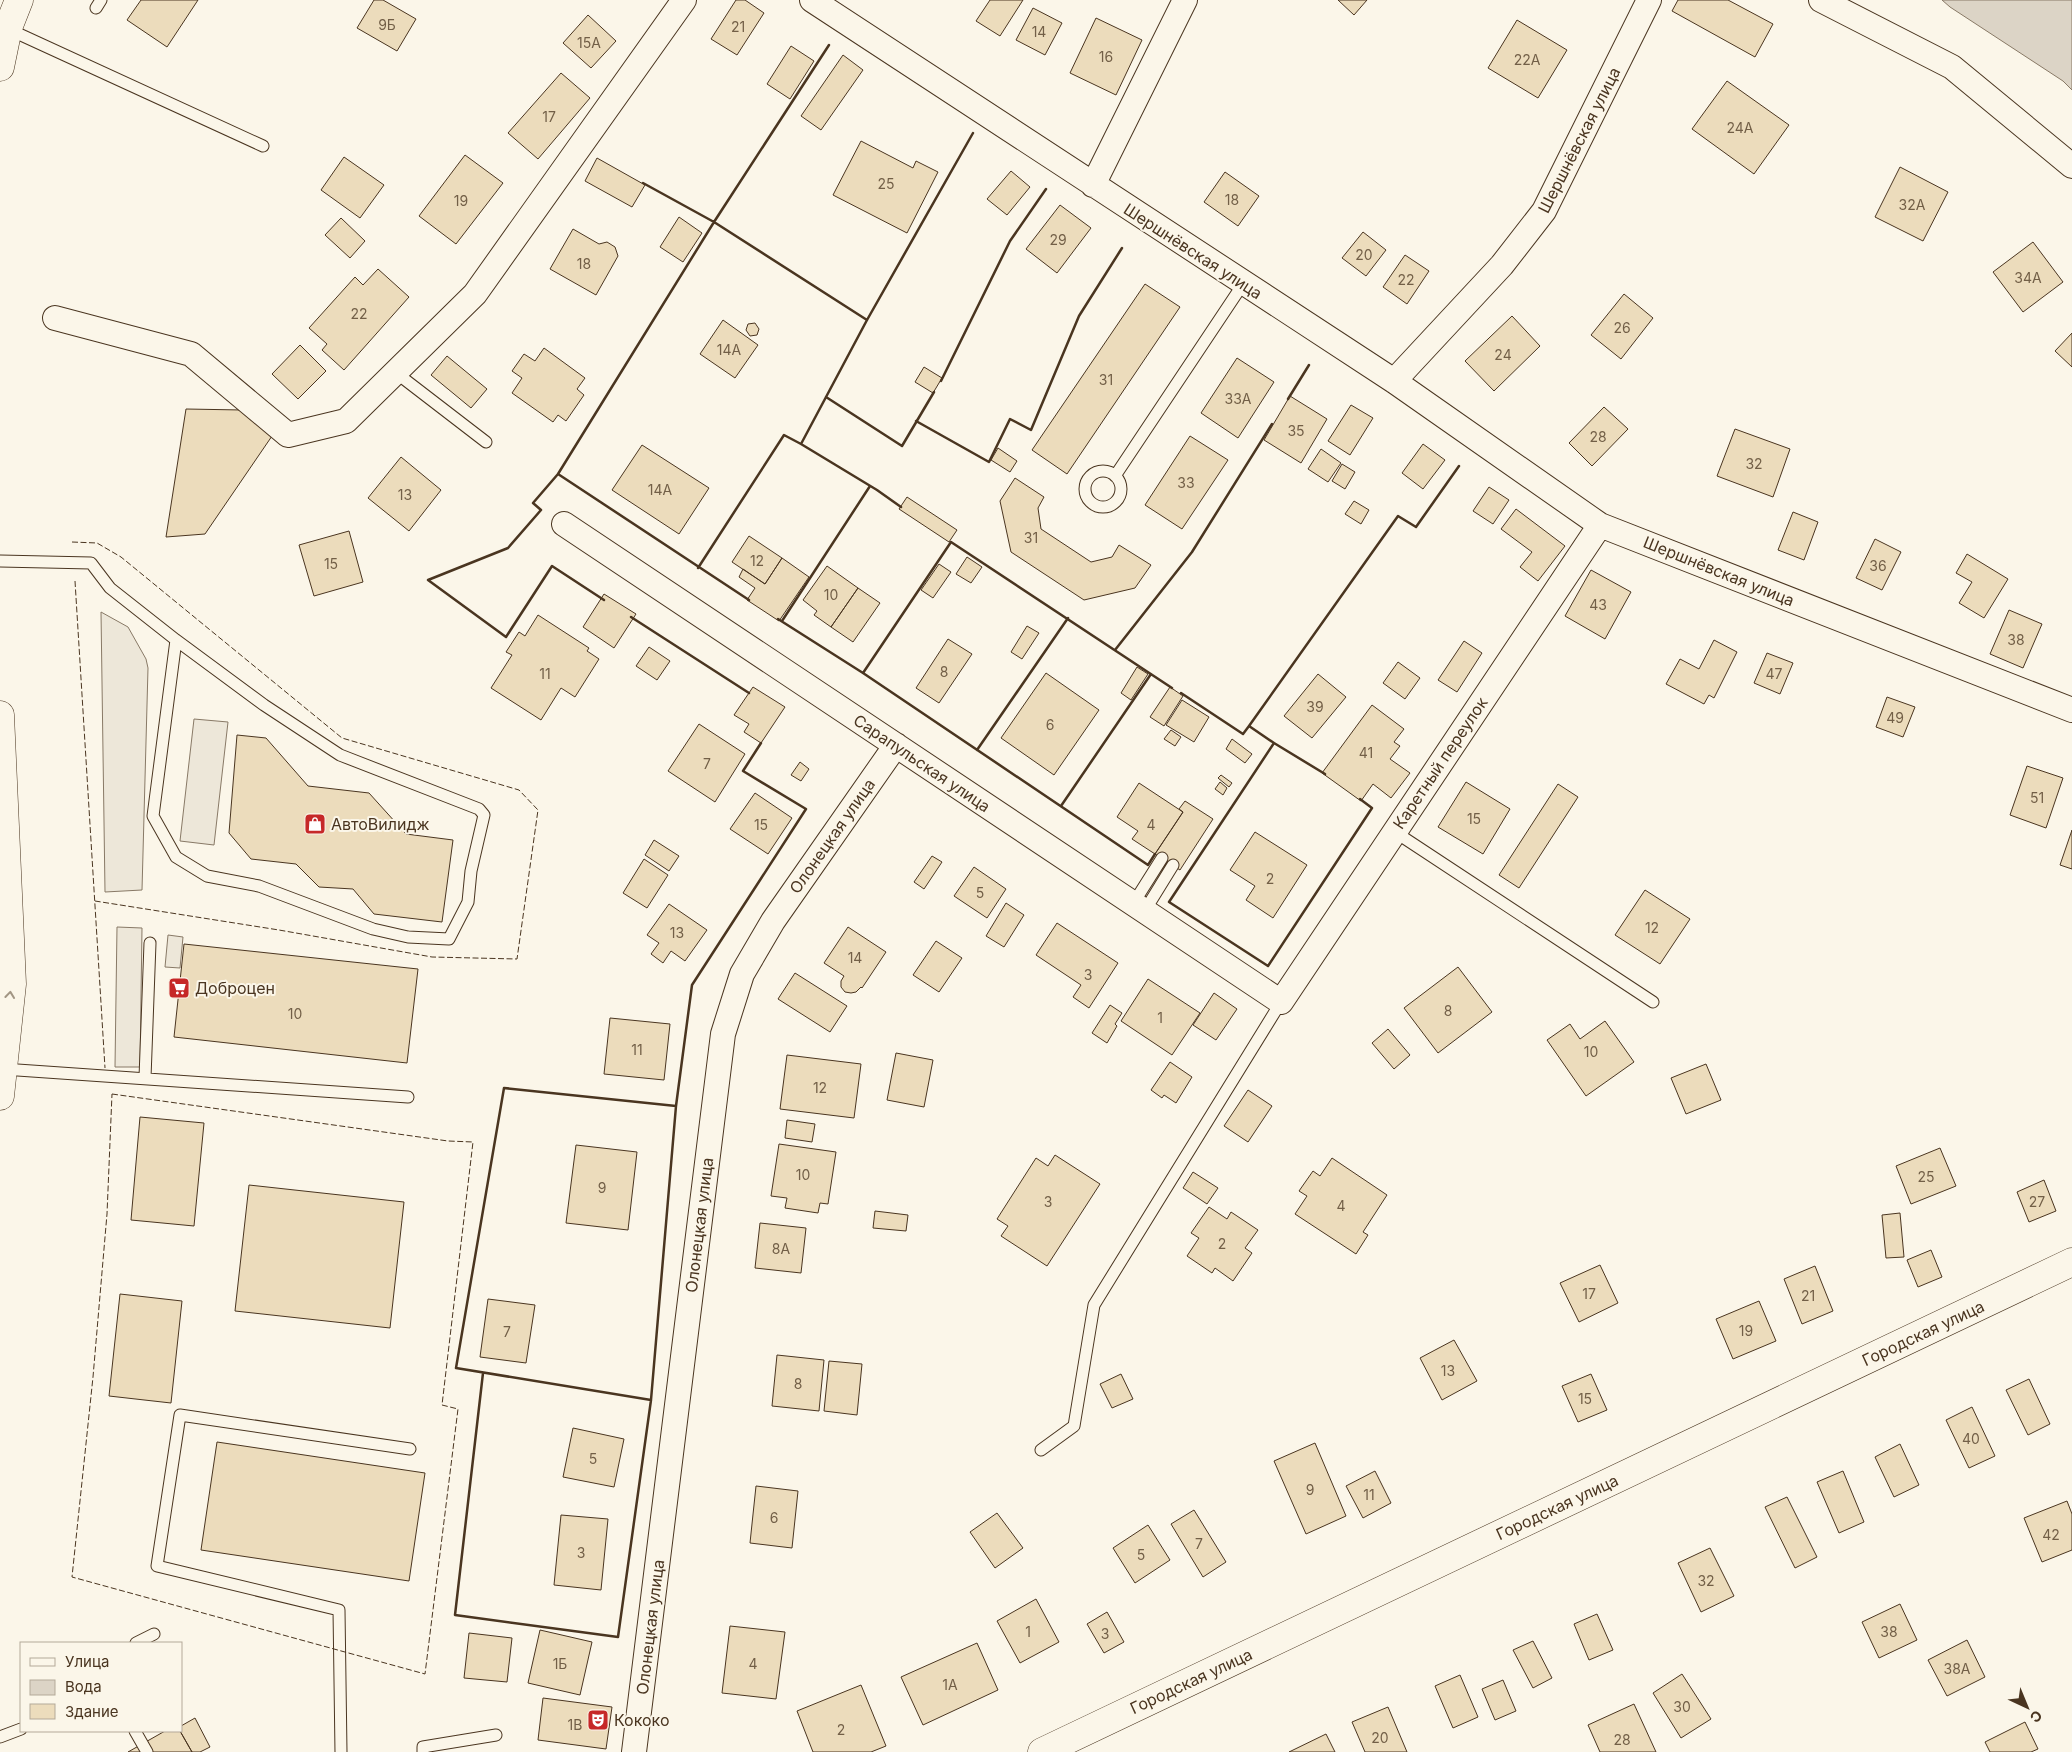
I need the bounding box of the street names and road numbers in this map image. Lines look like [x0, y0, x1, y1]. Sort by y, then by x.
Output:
street label: Шершнёвская улица [1534, 64, 1624, 216]
street label: Шершнёвская улица [1120, 199, 1266, 303]
street label: Шершнёвская улица [1641, 532, 1797, 610]
street label: Каретный переулок [1388, 693, 1492, 833]
street label: Сарапульская улица [850, 710, 994, 816]
street label: Олонецкая улица [785, 775, 879, 897]
street label: Олонецкая улица [681, 1156, 717, 1294]
street label: Городская улица [1859, 1296, 1987, 1370]
street label: Городская улица [1493, 1470, 1621, 1544]
street label: Олонецкая улица [632, 1558, 668, 1696]
street label: Городская улица [1127, 1644, 1255, 1718]

